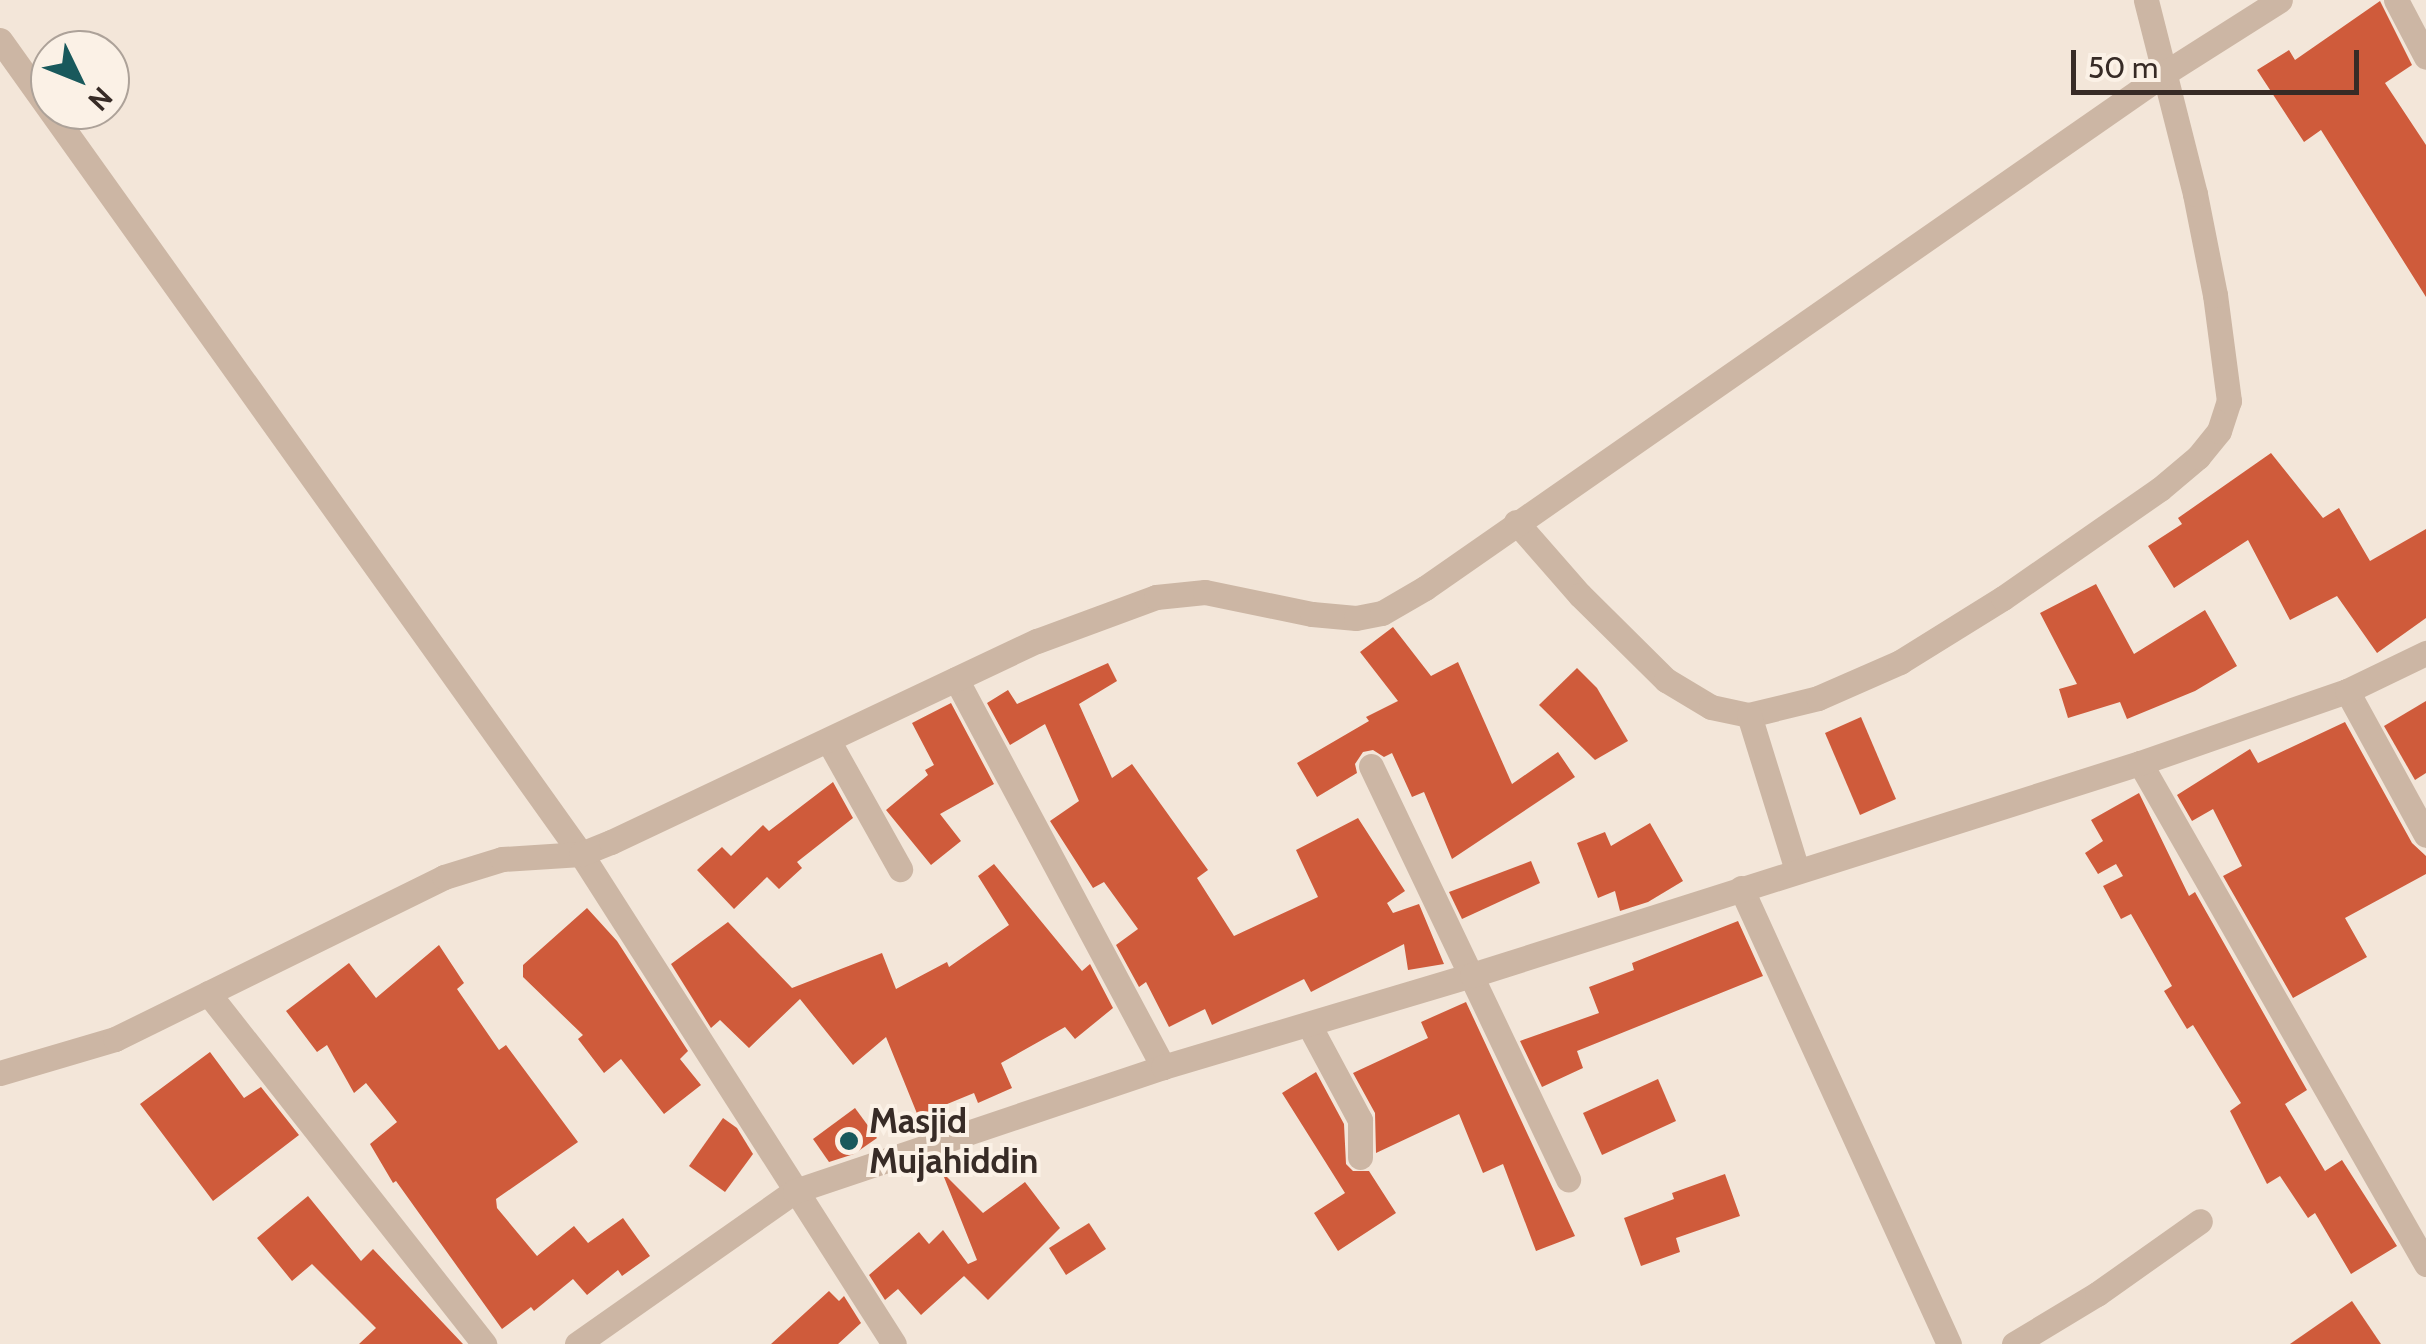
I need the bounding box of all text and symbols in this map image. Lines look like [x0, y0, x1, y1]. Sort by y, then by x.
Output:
north arrow [30, 30, 130, 130]
scale bar [2076, 30, 2364, 92]
text: 50 m [2088, 49, 2158, 86]
text: N [81, 80, 120, 118]
place label: Masjid Mujahiddin [869, 1100, 1038, 1182]
marker: Masjid Mujahiddin [838, 1130, 860, 1152]

